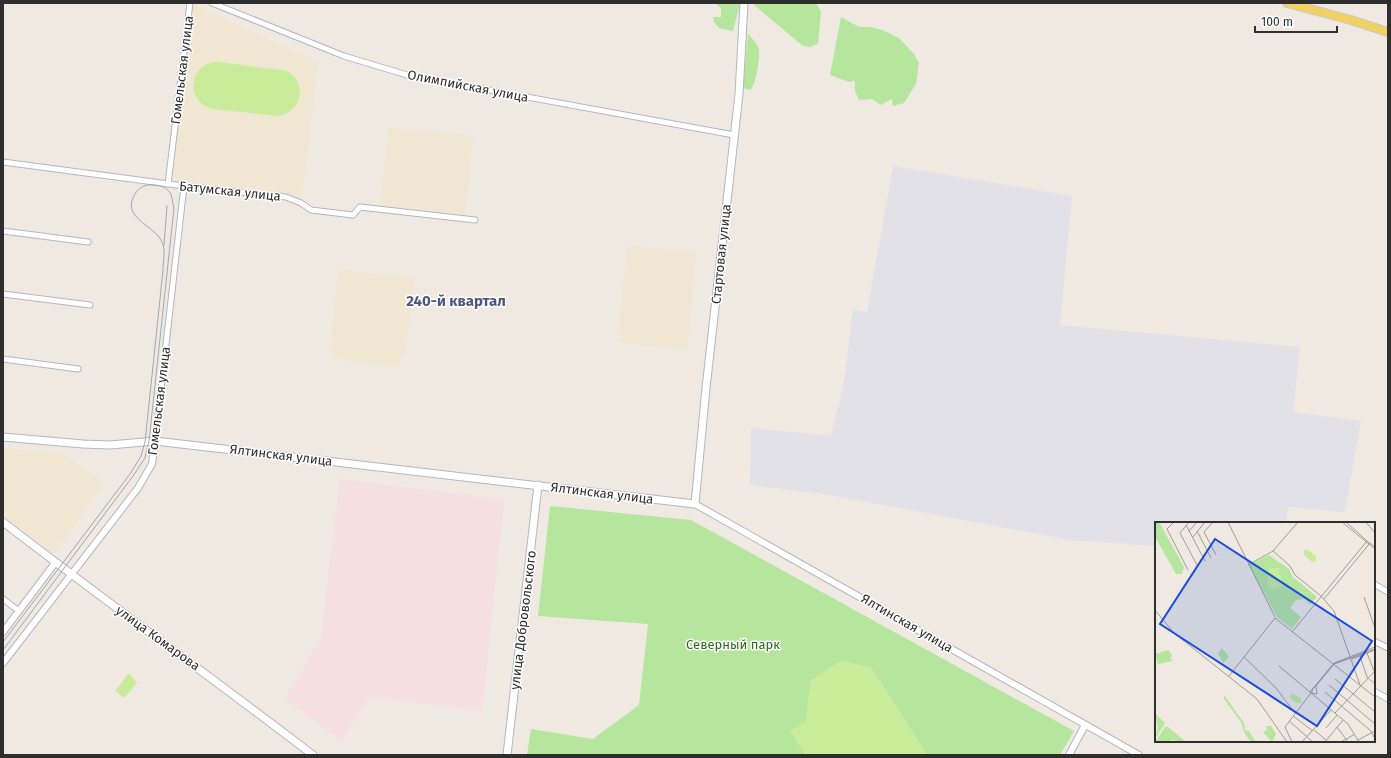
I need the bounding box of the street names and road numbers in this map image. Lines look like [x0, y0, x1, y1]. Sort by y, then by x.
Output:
street label: Гомельская улица [168, 15, 196, 125]
street label: Олимпийская улица [406, 67, 530, 105]
street label: Батумская улица [179, 178, 281, 204]
street label: Стартовая улица [708, 203, 734, 305]
street label: Гомельская улица [145, 346, 173, 456]
street label: Ялтинская улица [229, 441, 333, 469]
street label: Ялтинская улица [550, 479, 654, 507]
street label: улица Добровольского [507, 549, 539, 691]
street label: Ялтинская улица [858, 591, 956, 655]
street label: улица Комарова [113, 603, 203, 673]

